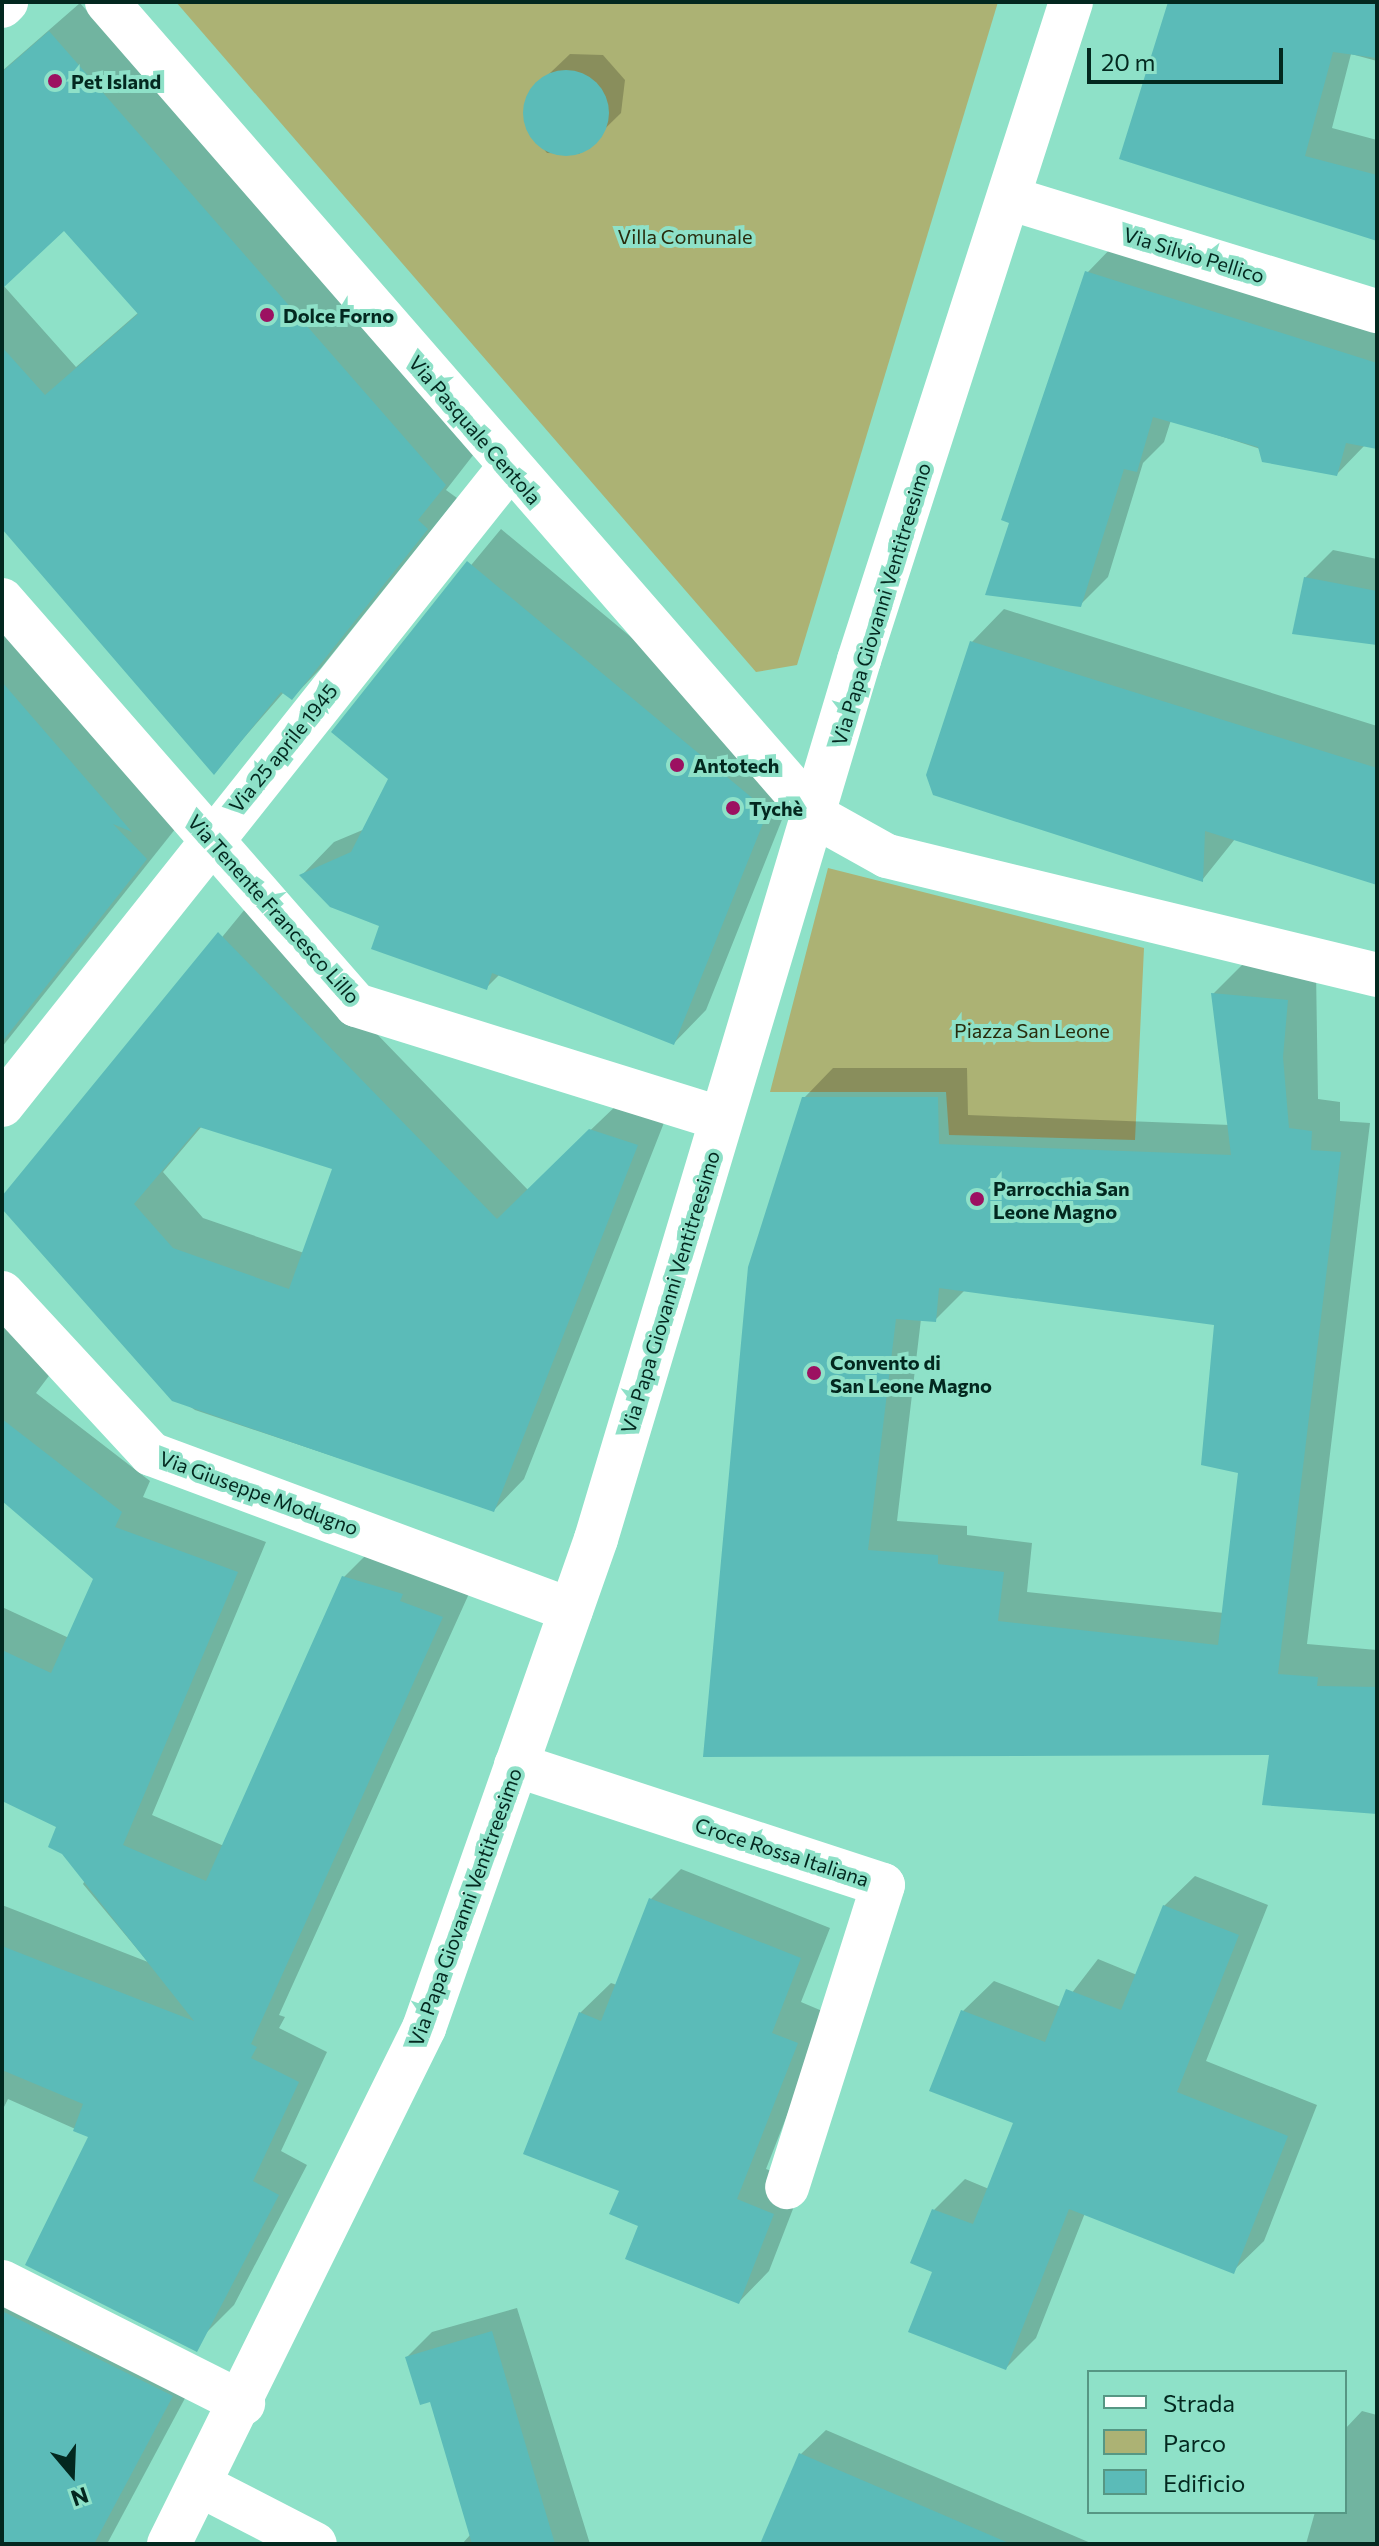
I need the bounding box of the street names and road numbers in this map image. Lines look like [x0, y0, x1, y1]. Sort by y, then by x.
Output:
street label: Via Silvio Pellico [1121, 222, 1267, 288]
street label: Via Pasquale Centola [404, 351, 546, 509]
street label: Via Papa Giovanni Ventitreesimo [826, 460, 936, 748]
street label: Via 25 aprile 1945 [224, 679, 342, 817]
street label: Via Tenente Francesco Lillo [183, 810, 365, 1008]
street label: Via Papa Giovanni Ventitreesimo [615, 1148, 725, 1436]
street label: Via Giuseppe Modugno [156, 1446, 362, 1540]
street label: Via Papa Giovanni Ventitreesimo [403, 1765, 527, 2049]
street label: Croce Rossa Italiana [692, 1813, 872, 1891]

